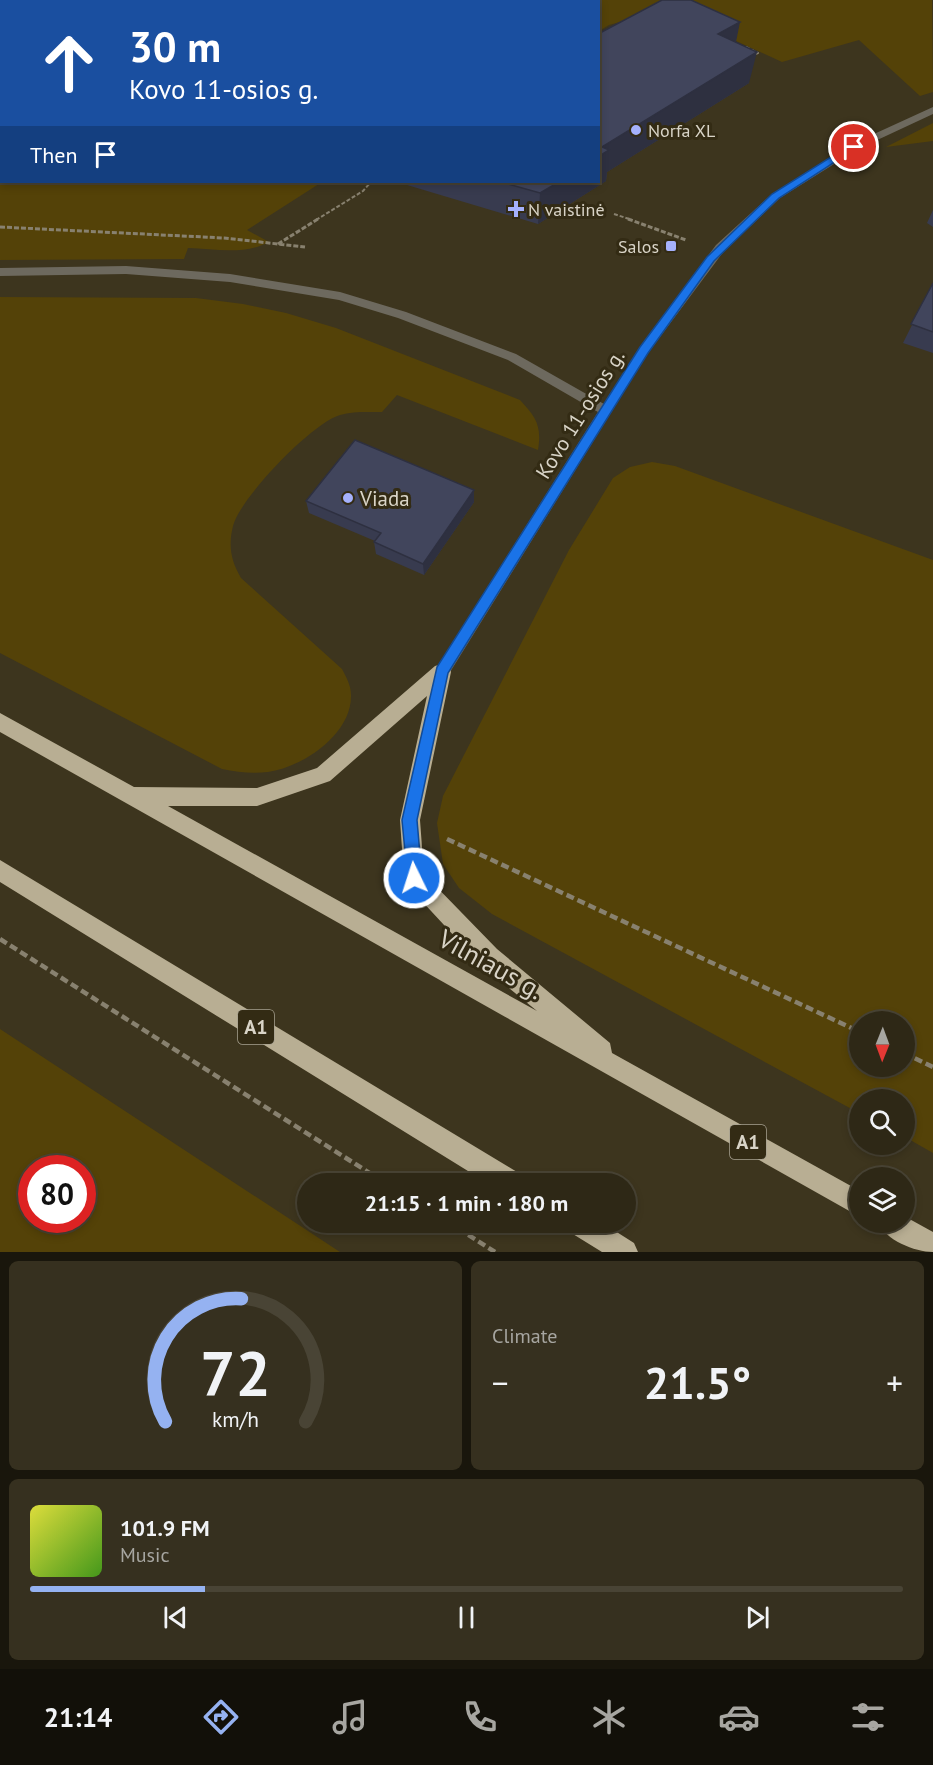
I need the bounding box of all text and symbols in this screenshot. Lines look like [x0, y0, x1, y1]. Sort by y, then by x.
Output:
text: 30 m [129, 19, 221, 74]
icon: ahead [30, 24, 108, 102]
text: Kovo 11-osios g. [129, 72, 318, 106]
place label: Norfa XL [648, 119, 715, 142]
pin [828, 121, 879, 172]
marker: Norfa XL [629, 123, 643, 137]
icon: arrive [837, 130, 870, 163]
icon: arrive [89, 138, 122, 171]
text: Then [30, 141, 77, 169]
place label: N vaistinė [528, 198, 605, 221]
marker: N vaistinė [509, 202, 523, 216]
place label: Salos [618, 235, 659, 258]
marker: Salos [664, 239, 678, 253]
street label: Kovo 11-osios g. [530, 344, 630, 484]
place label: Viada [359, 485, 410, 512]
marker: Viada [341, 491, 355, 505]
position arrow [382, 846, 446, 910]
street label: Vilniaus g. [432, 921, 549, 1006]
road number: A1 [238, 1010, 274, 1044]
north arrow [849, 1011, 915, 1077]
map controls [849, 1011, 915, 1233]
button: search [849, 1089, 915, 1155]
road number: A1 [730, 1125, 766, 1159]
speed limit sign: 80 [18, 1155, 96, 1233]
button: layers [849, 1167, 915, 1233]
text: 21:15 · 1 min · 180 m [365, 1189, 568, 1217]
text: Climate [492, 1323, 558, 1349]
text: 72 [200, 1332, 271, 1413]
text: 21.5° [644, 1353, 751, 1411]
text: − [492, 1361, 509, 1404]
text: + [886, 1361, 903, 1404]
text: km/h [212, 1406, 259, 1434]
text: 101.9 FM [120, 1514, 210, 1542]
text: Music [120, 1542, 169, 1568]
icon: previous [159, 1601, 192, 1634]
icon: pause [450, 1601, 483, 1634]
icon: next [741, 1601, 774, 1634]
icon: directions [200, 1696, 242, 1738]
icon: music [329, 1696, 371, 1738]
icon: phone [459, 1696, 501, 1738]
icon: climate [588, 1696, 630, 1738]
icon: car [718, 1696, 760, 1738]
icon: filters [847, 1696, 889, 1738]
text: 21:14 [44, 1700, 112, 1734]

